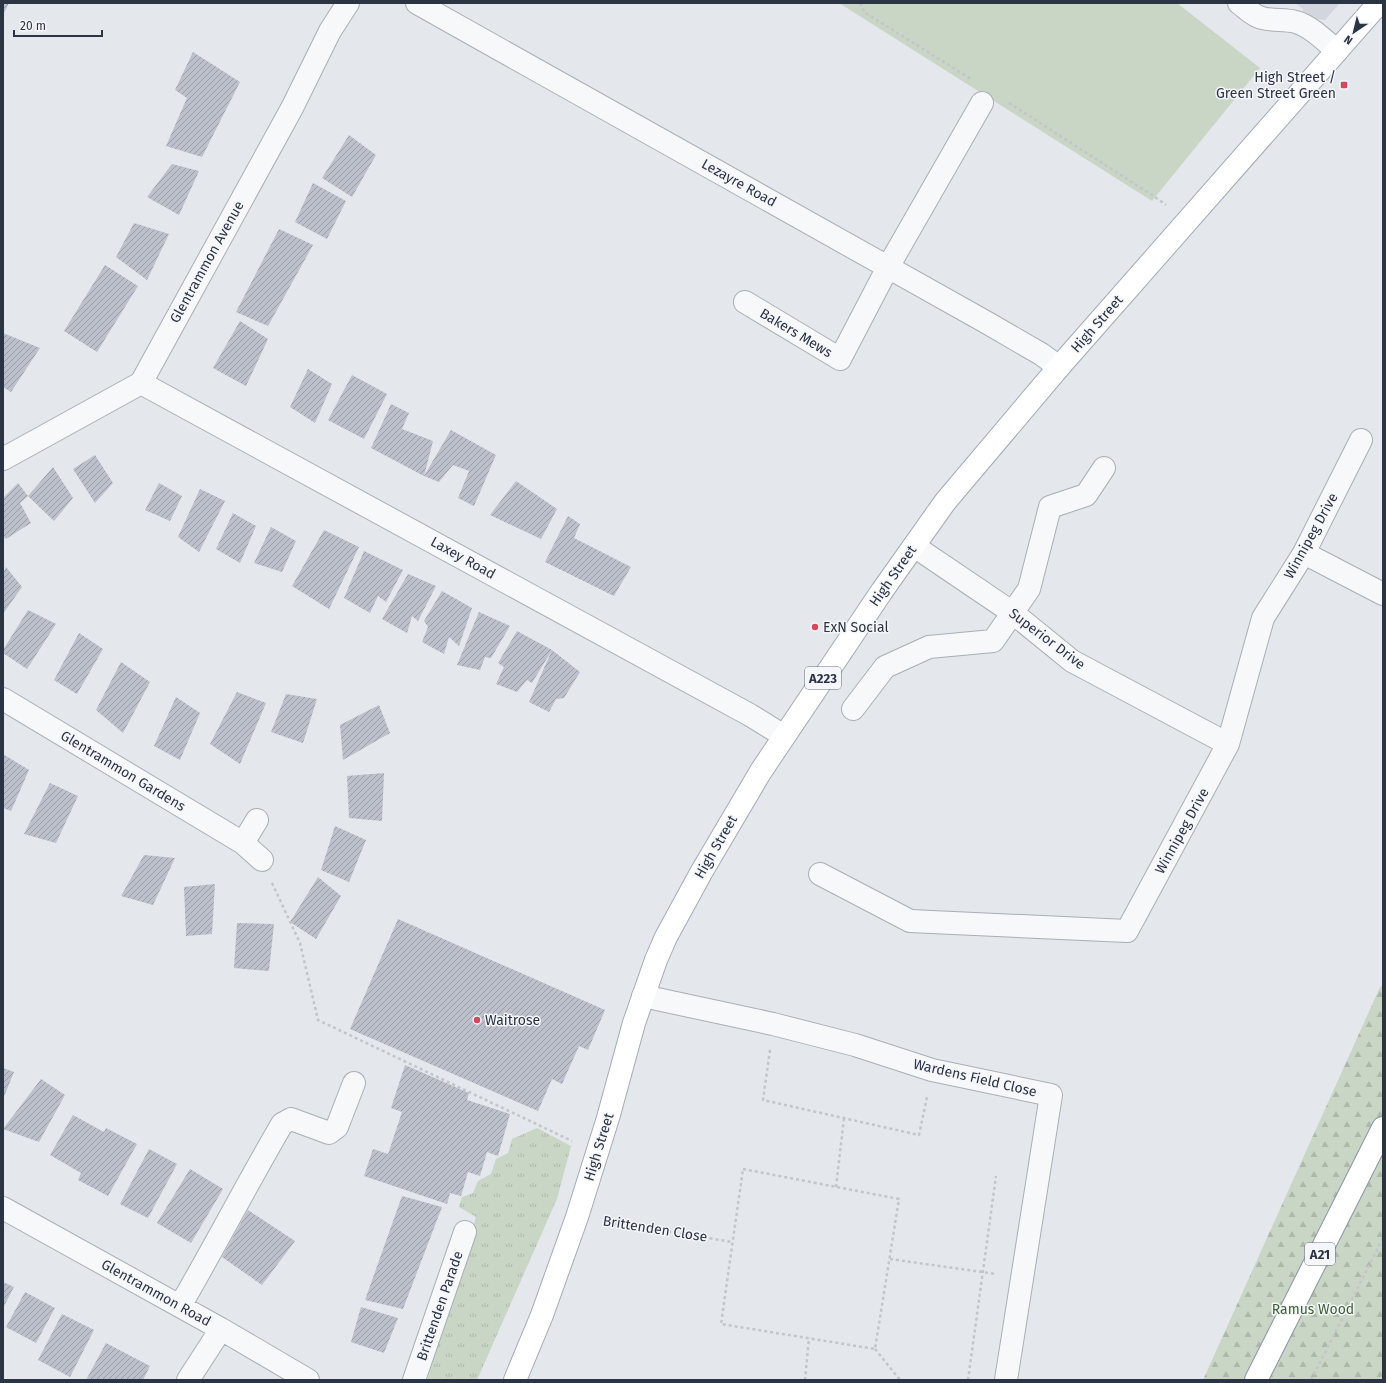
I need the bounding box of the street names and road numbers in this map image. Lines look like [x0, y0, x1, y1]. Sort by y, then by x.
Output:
street label: Lezayre Road [699, 155, 779, 211]
street label: Glentrammon Avenue [166, 198, 248, 326]
street label: High Street [1067, 291, 1127, 356]
street label: Bakers Mews [757, 305, 836, 361]
street label: Winnipeg Drive [1280, 490, 1342, 582]
street label: Laxey Road [428, 533, 498, 583]
street label: High Street [866, 541, 921, 610]
street label: Superior Drive [1005, 605, 1089, 673]
road number: A223 [805, 667, 841, 689]
street label: Glentrammon Gardens [58, 727, 189, 815]
street label: Winnipeg Drive [1151, 785, 1213, 877]
street label: High Street [691, 811, 741, 882]
street label: Wardens Field Close [912, 1056, 1038, 1100]
street label: High Street [581, 1110, 618, 1183]
street label: Brittenden Close [602, 1212, 708, 1246]
road number: A21 [1305, 1243, 1335, 1265]
street label: Brittenden Parade [413, 1249, 467, 1363]
street label: Glentrammon Road [98, 1256, 214, 1330]

